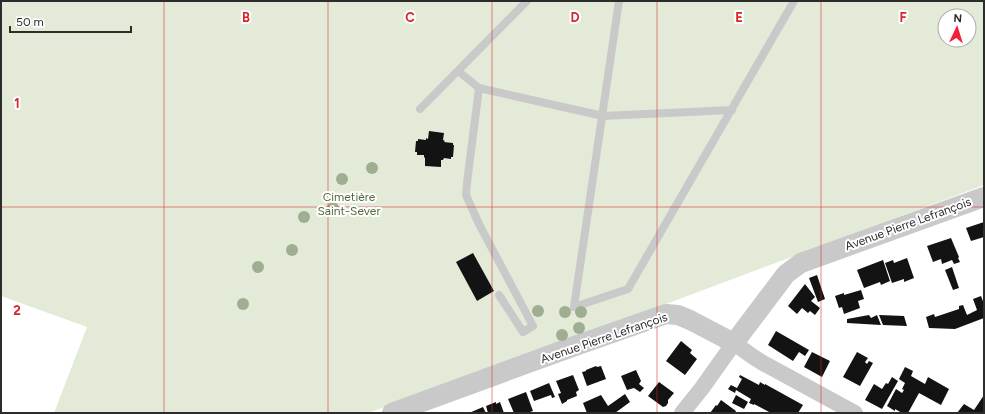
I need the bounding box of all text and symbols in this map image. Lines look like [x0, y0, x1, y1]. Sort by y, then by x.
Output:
scale bar [10, 8, 131, 34]
north arrow [937, 8, 977, 48]
text: B [242, 10, 250, 25]
text: C [405, 10, 415, 25]
text: D [570, 10, 580, 25]
text: E [735, 10, 743, 25]
text: F [899, 10, 907, 25]
text: N [953, 12, 962, 25]
text: 50 m [16, 15, 44, 29]
text: 1 [14, 96, 20, 111]
park label: Cimetière Saint-Sever [318, 190, 380, 218]
street label: Avenue Pierre Lefrançois [843, 194, 973, 253]
text: 2 [13, 303, 21, 318]
street label: Avenue Pierre Lefrançois [539, 310, 670, 366]

